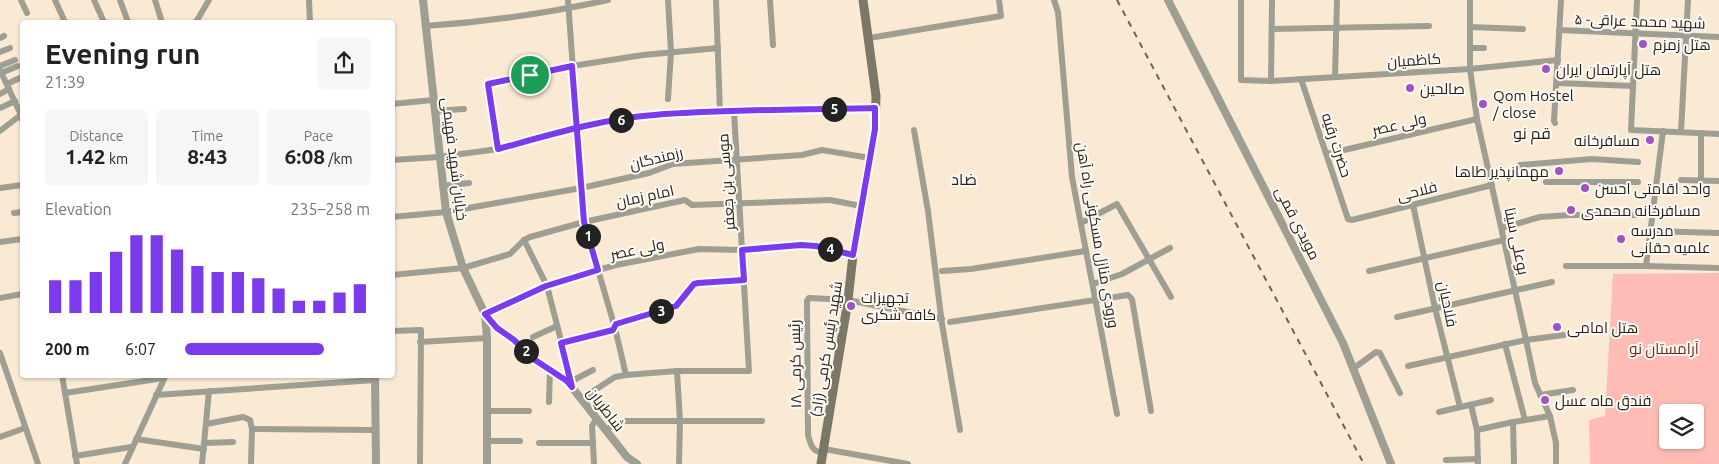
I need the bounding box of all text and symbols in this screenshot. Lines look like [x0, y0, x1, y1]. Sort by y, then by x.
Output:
street label: شهید محمد عراقی- ۵ [1574, 10, 1706, 34]
place label: هتل زمزم [1653, 36, 1711, 55]
button: share [318, 37, 370, 89]
text: Evening run [45, 38, 200, 69]
marker: هتل زمزم [1637, 38, 1649, 50]
street label: کاظمیان [1387, 50, 1442, 72]
pin [509, 54, 551, 96]
icon: arrive [516, 61, 544, 89]
place label: هتل آپارتمان ایران [1556, 61, 1661, 80]
marker: هتل آپارتمان ایران [1540, 63, 1552, 75]
text: 21:39 [45, 73, 85, 91]
place label: صالحین [1420, 80, 1465, 99]
marker: صالحین [1404, 82, 1416, 94]
place label: Qom Hostel / close [1492, 87, 1574, 121]
street label: خیابان شهید فهیمی [437, 96, 471, 222]
pin: 5 [822, 96, 846, 122]
marker: Qom Hostel / close [1477, 98, 1489, 110]
text: 5 [831, 101, 838, 117]
pin: 6 [608, 108, 634, 132]
street label: ولی عصر [1369, 110, 1428, 141]
street label: حضرت رقیه [1318, 111, 1355, 180]
text: 6 [618, 112, 625, 128]
district label: قم نو [1513, 124, 1551, 145]
text: Distance [69, 128, 124, 144]
text: Time [192, 128, 223, 144]
text: Pace [304, 128, 333, 144]
place label: مسافرخانه [1574, 132, 1640, 150]
street label: موسی بن جعفر [714, 133, 740, 232]
marker: مسافرخانه [1644, 134, 1656, 146]
street label: ورودی منازل مسکونی راه آهن [1071, 141, 1123, 330]
street label: رزمندگان [628, 143, 685, 175]
text: 1.42 [65, 144, 106, 168]
text: 8:43 [187, 144, 228, 168]
text: 6:08 [284, 144, 325, 168]
text: km [106, 151, 128, 167]
text: /km [325, 151, 353, 167]
place label: مهمانپذیر طاها [1455, 163, 1549, 182]
marker: مهمانپذیر طاها [1553, 165, 1565, 177]
district label: ضاد [951, 170, 977, 188]
street label: فلاحی [1395, 178, 1439, 206]
place label: واحد اقامتی احسن [1595, 180, 1711, 199]
street label: امام زمان [614, 182, 676, 212]
marker: واحد اقامتی احسن [1579, 182, 1591, 194]
street label: مویدی قمی [1271, 184, 1324, 263]
text: Elevation [45, 200, 112, 218]
text: 235–258 m [290, 200, 370, 218]
place label: مسافرخانه محمدی [1581, 202, 1701, 221]
marker: مسافرخانه محمدی [1565, 204, 1577, 216]
street label: بوعلی سینا [1500, 206, 1532, 277]
place label: مدرسه علمیه حقانی [1631, 222, 1711, 258]
pin: 1 [576, 224, 600, 248]
text: 1 [585, 228, 592, 244]
marker: مدرسه علمیه حقانی [1615, 233, 1627, 245]
street label: ولی عصر [608, 235, 666, 265]
pin: 4 [818, 236, 842, 262]
text: 4 [827, 241, 834, 257]
street label: شهید رئیس کرمی (زاد) [807, 280, 847, 419]
street label: فلاحیان [1433, 280, 1461, 329]
place label: تجهیزات کافه شکری [861, 289, 936, 325]
pin: 3 [648, 298, 674, 324]
marker: تجهیزات کافه شکری [845, 300, 857, 312]
text: 3 [658, 303, 665, 319]
street label: رئیس کرمی ۱۸ [786, 319, 806, 408]
place label: هتل امامی [1567, 319, 1638, 338]
marker: هتل امامی [1551, 321, 1563, 333]
pin: 2 [514, 338, 538, 364]
text: 200 m [45, 340, 90, 358]
text: 6:07 [125, 340, 156, 358]
park label: آرامستان نو [1629, 340, 1699, 359]
text: 2 [523, 343, 530, 359]
street label: شاطریان [582, 384, 628, 436]
place label: فندق ماه عسل [1555, 392, 1651, 411]
marker: فندق ماه عسل [1539, 394, 1551, 406]
map controls [1659, 404, 1704, 449]
button: layers [1659, 404, 1704, 449]

